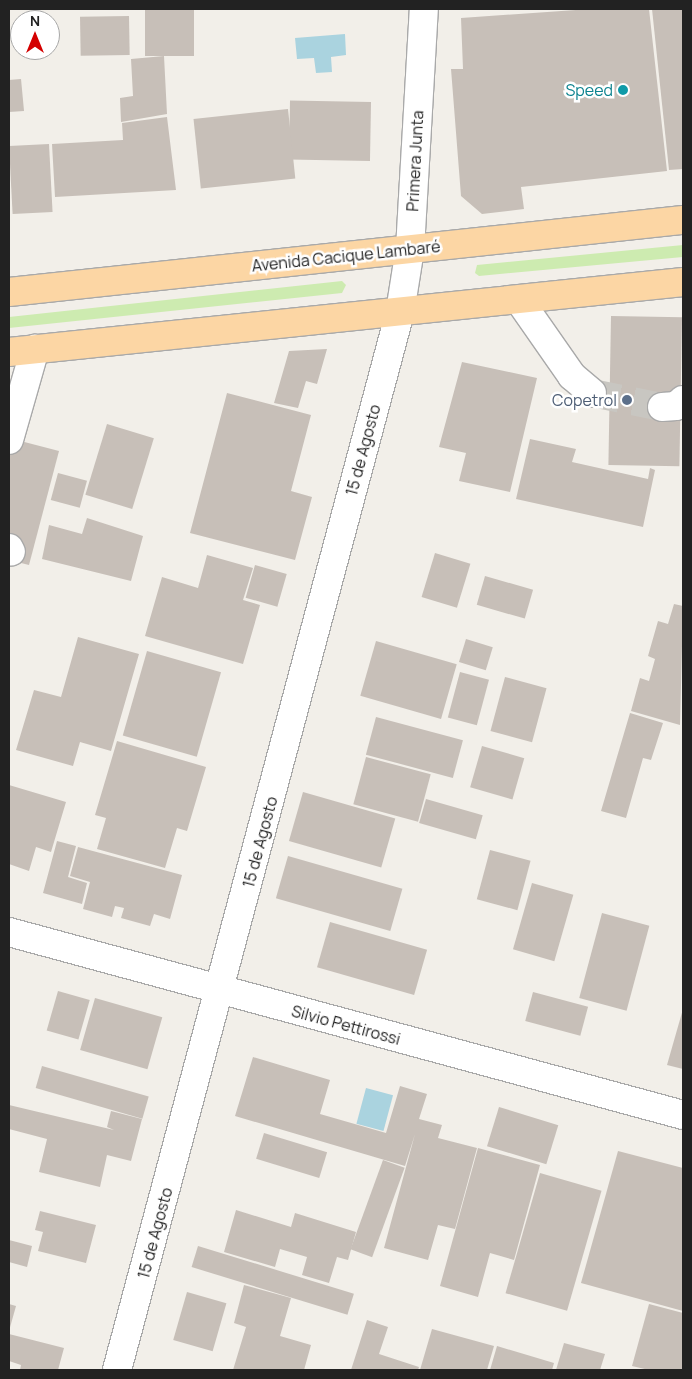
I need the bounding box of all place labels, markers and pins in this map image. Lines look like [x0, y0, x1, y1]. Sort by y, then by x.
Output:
place label: Speed [565, 80, 613, 100]
marker: Speed [617, 84, 629, 96]
place label: Copetrol [552, 390, 617, 410]
marker: Copetrol [621, 394, 633, 406]

